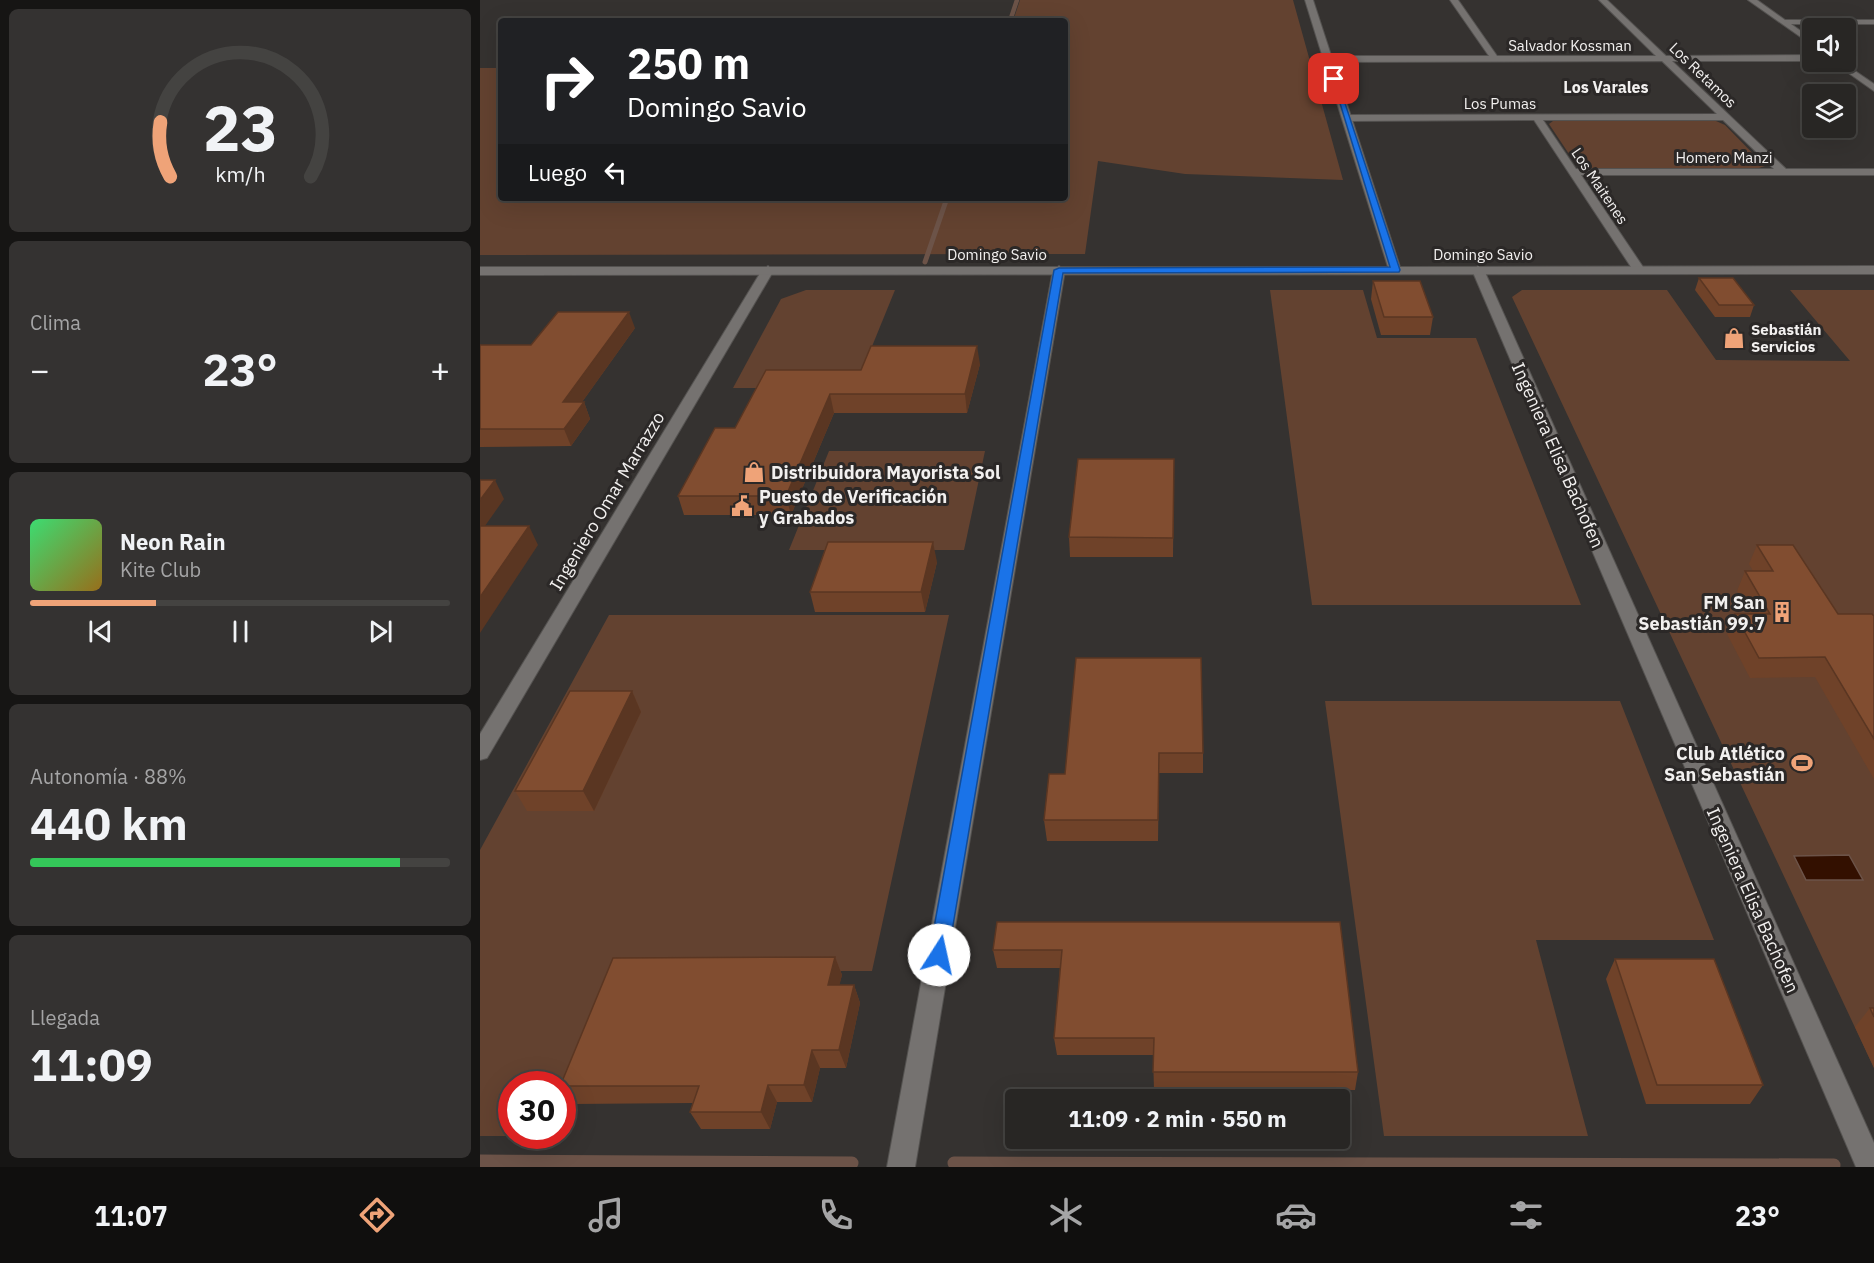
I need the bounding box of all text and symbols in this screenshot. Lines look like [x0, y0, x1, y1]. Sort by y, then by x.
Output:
map controls [1802, 18, 1856, 138]
button: sound [1802, 18, 1856, 72]
text: 250 m [627, 36, 750, 91]
street label: Salvador Kossman [1508, 36, 1632, 55]
street label: Los Retamos [1665, 38, 1741, 112]
icon: right [528, 42, 606, 120]
pin [1308, 53, 1359, 104]
icon: arrive [1317, 62, 1350, 95]
district label: Los Varales [1563, 77, 1649, 97]
button: layers [1802, 84, 1856, 138]
text: 23 [203, 87, 277, 168]
text: Domingo Savio [627, 89, 807, 124]
street label: Los Pumas [1464, 94, 1536, 113]
street label: Los Maitenes [1568, 144, 1632, 228]
street label: Homero Manzi [1675, 148, 1773, 167]
icon: left [599, 156, 632, 189]
text: Luego [528, 158, 587, 187]
text: km/h [215, 161, 265, 189]
street label: Domingo Savio [947, 245, 1047, 264]
street label: Domingo Savio [1433, 245, 1533, 264]
text: Clima [30, 309, 81, 336]
place label: Sebastián Servicios [1751, 320, 1821, 356]
shop icon: Sebastián Servicios [1722, 326, 1746, 350]
text: 23° [202, 340, 278, 398]
text: − [30, 348, 50, 391]
text: + [430, 348, 450, 391]
street label: Ingeniera Elisa Bachofen [1507, 359, 1609, 551]
street label: Ingeniero Omar Marrazzo [544, 407, 670, 595]
shop icon: Distribuidora Mayorista Sol [742, 460, 766, 484]
place label: Distribuidora Mayorista Sol [771, 461, 1001, 484]
place label: Puesto de Verificación y Grabados [759, 485, 947, 529]
public building icon: Puesto de Verificación y Grabados [730, 494, 754, 518]
text: Neon Rain [120, 527, 226, 556]
text: Kite Club [120, 556, 201, 583]
place label: FM San Sebastián 99.7 [1638, 591, 1765, 635]
building icon: FM San Sebastián 99.7 [1770, 600, 1794, 624]
icon: previous [84, 615, 117, 648]
icon: pause [224, 615, 257, 648]
icon: next [364, 615, 397, 648]
place label: Club Atlético San Sebastián [1664, 742, 1785, 786]
sports icon: Club Atlético San Sebastián [1790, 751, 1814, 775]
text: Autonomía · 88% [30, 763, 187, 790]
text: 440 km [30, 794, 188, 852]
street label: Ingeniera Elisa Bachofen [1702, 804, 1804, 996]
position arrow [907, 923, 971, 987]
text: Llegada [30, 1004, 100, 1031]
text: 11:09 [30, 1035, 153, 1093]
speed limit sign: 30 [498, 1071, 576, 1149]
text: 11:09 · 2 min · 550 m [1068, 1104, 1287, 1133]
icon: directions [356, 1194, 398, 1236]
icon: music [585, 1194, 627, 1236]
icon: phone [815, 1194, 857, 1236]
icon: climate [1045, 1194, 1087, 1236]
icon: car [1275, 1194, 1317, 1236]
icon: filters [1505, 1194, 1547, 1236]
text: 11:07 [94, 1198, 168, 1233]
text: 23° [1735, 1198, 1780, 1233]

